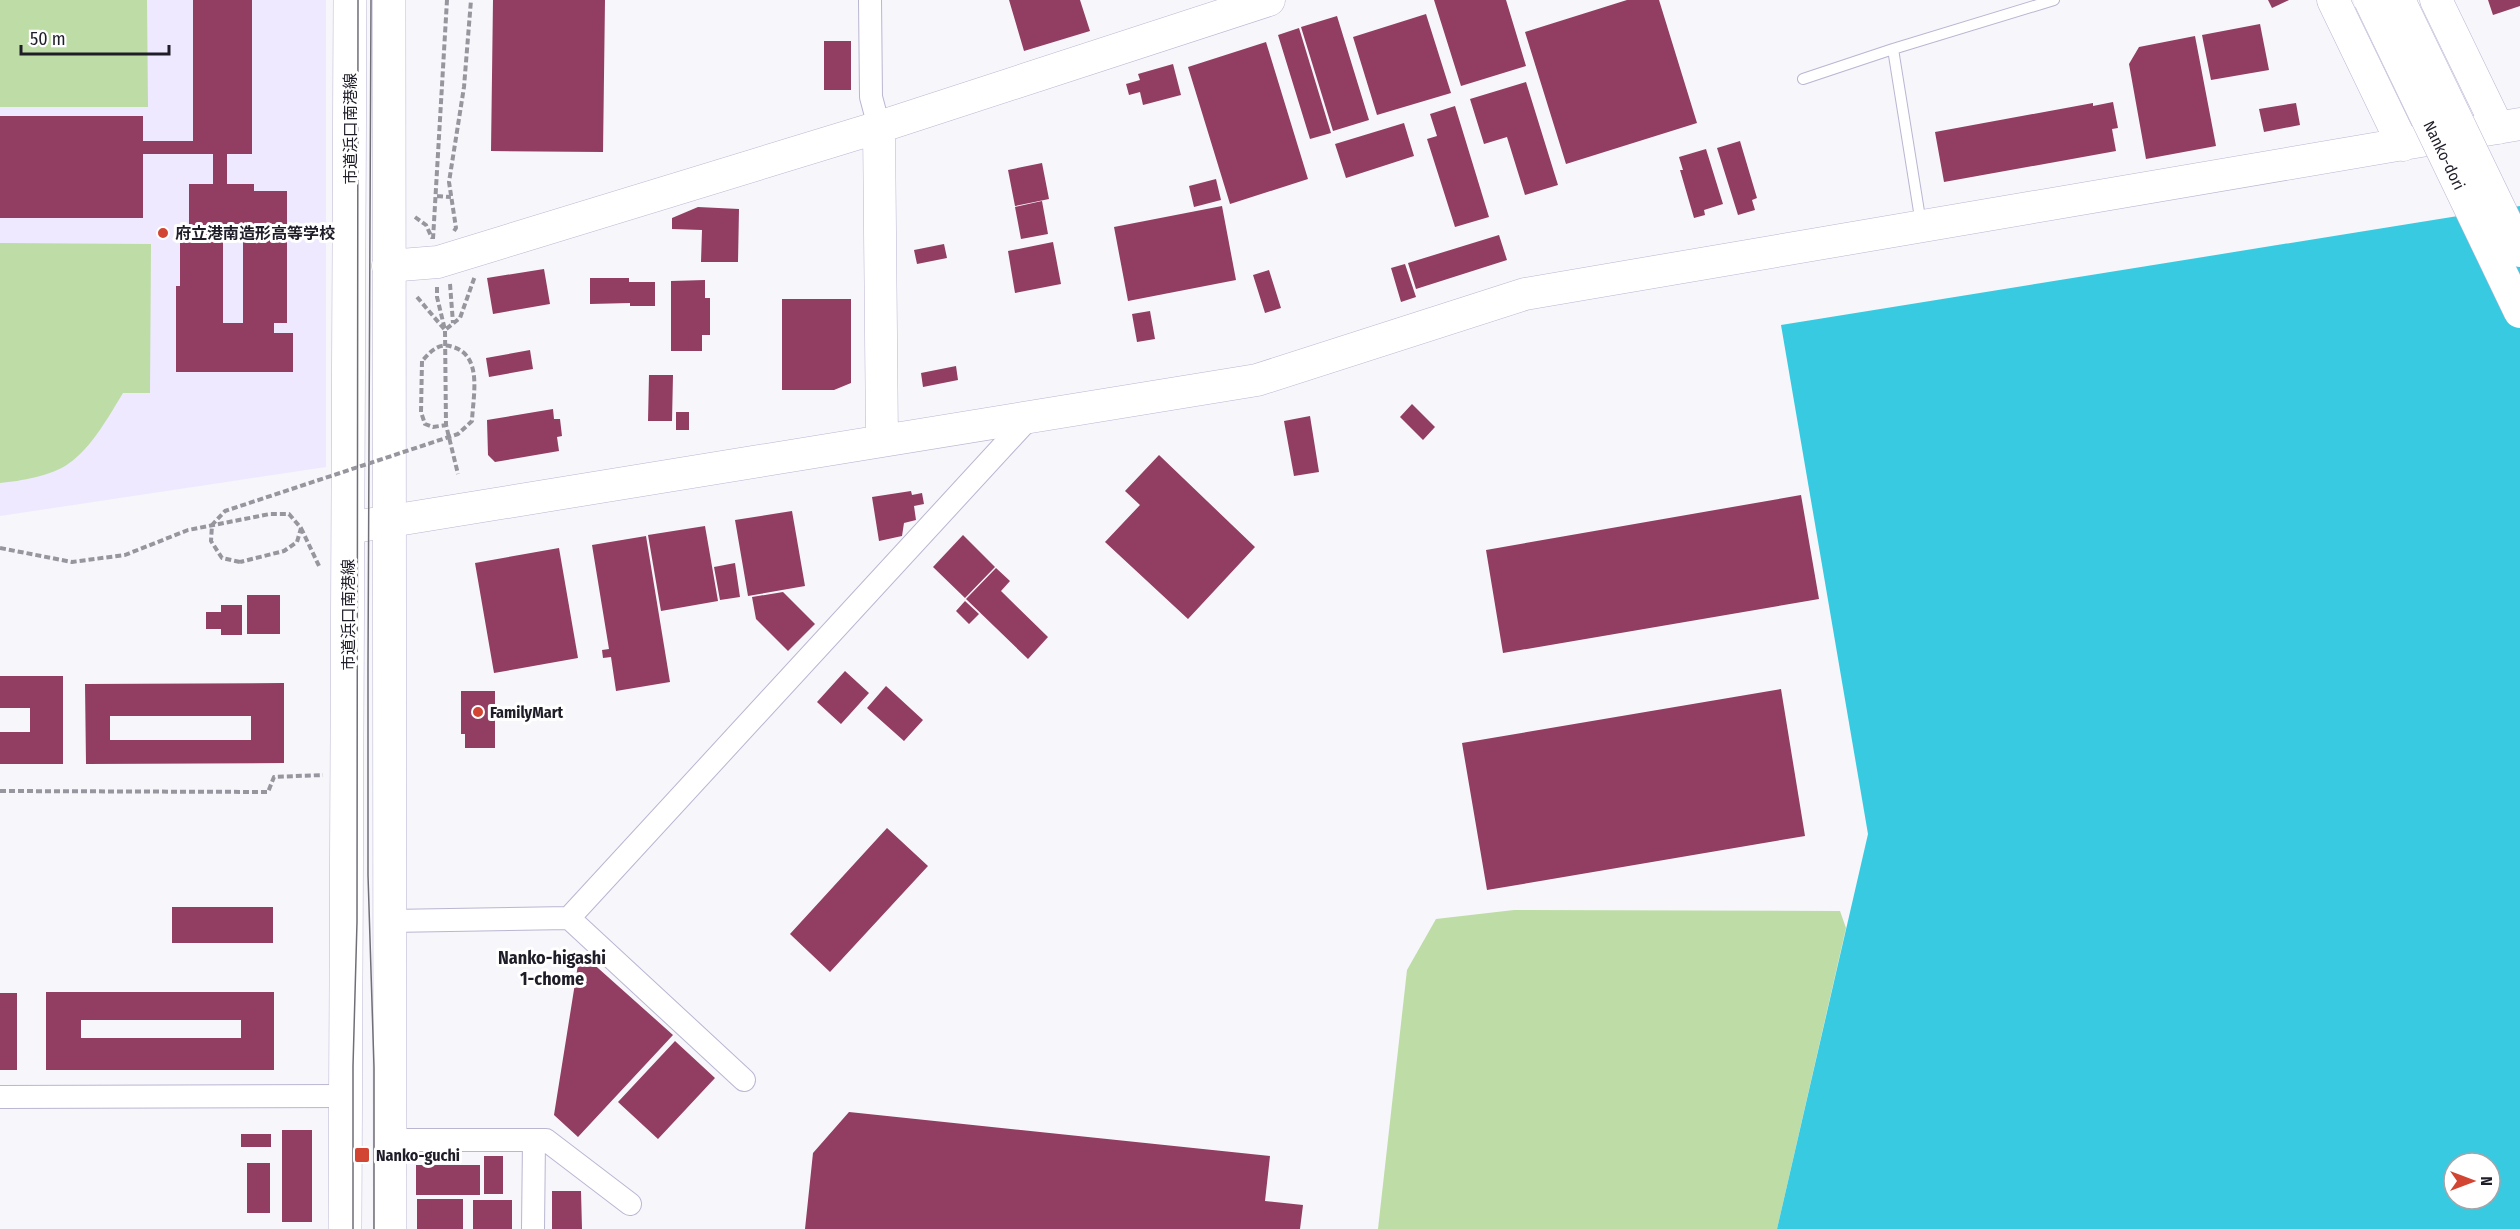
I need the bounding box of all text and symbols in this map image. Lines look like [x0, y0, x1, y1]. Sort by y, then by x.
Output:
scale bar [21, 18, 170, 56]
text: 50 m [30, 28, 66, 50]
street label: 市道浜口南港線 [341, 73, 360, 185]
street label: Nanko-dori [2420, 117, 2469, 193]
place label: 府立港南造形高等学校 [175, 224, 335, 243]
marker: 府立港南造形高等学校 [156, 226, 170, 240]
street label: 市道浜口南港線 [339, 559, 358, 671]
place label: FamilyMart [490, 703, 564, 722]
marker: FamilyMart [471, 705, 485, 719]
district label: Nanko-higashi 1-chome [498, 947, 606, 990]
marker: Nanko-guchi [353, 1146, 371, 1164]
place label: Nanko-guchi [376, 1146, 460, 1165]
north arrow [2442, 1151, 2502, 1211]
text: N [2477, 1176, 2496, 1186]

